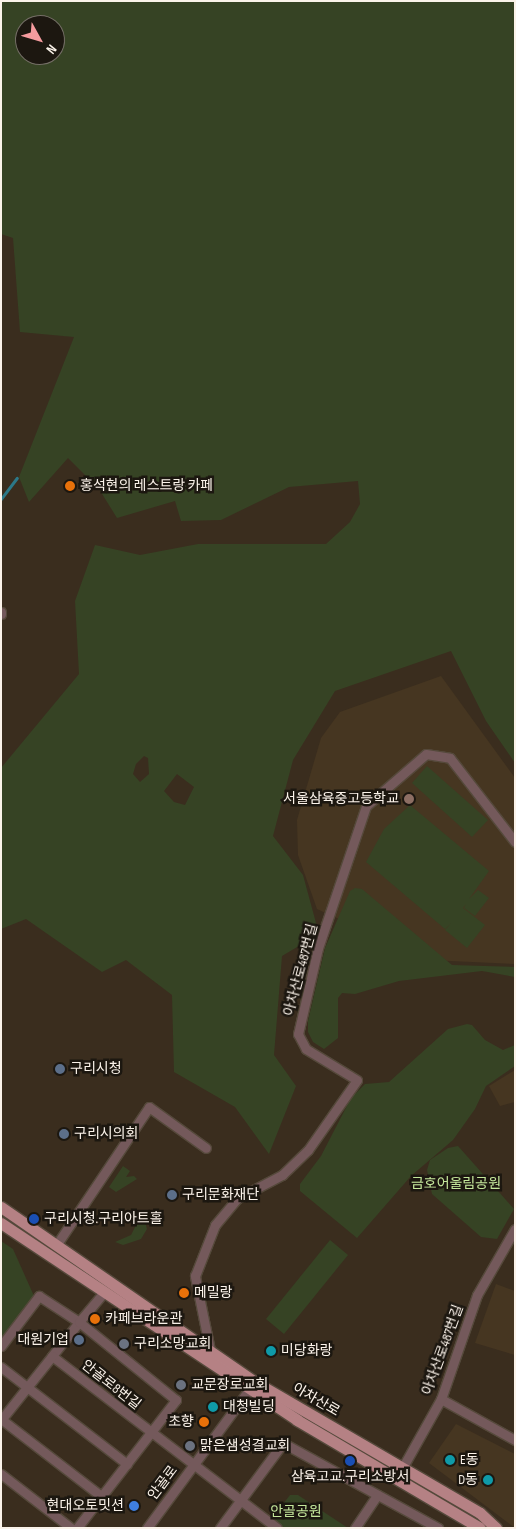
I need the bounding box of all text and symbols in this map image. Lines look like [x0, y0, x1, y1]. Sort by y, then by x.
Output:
north arrow [15, 15, 65, 65]
text: N [42, 41, 60, 57]
place label: 홍석현의 레스트랑 카페 [80, 478, 213, 494]
marker: 홍석현의 레스트랑 카페 [64, 480, 76, 492]
place label: 서울삼육중고등학교 [283, 791, 399, 807]
marker: 서울삼육중고등학교 [403, 793, 415, 805]
street label: 아차산로487번길 [281, 922, 321, 1018]
place label: 구리시청 [70, 1061, 122, 1077]
marker: 구리시청 [54, 1063, 66, 1075]
place label: 구리시의회 [74, 1126, 138, 1142]
marker: 구리시의회 [58, 1128, 70, 1140]
park label: 금호어울림공원 [411, 1176, 501, 1192]
place label: 구리문화재단 [182, 1187, 259, 1203]
marker: 구리문화재단 [166, 1189, 178, 1201]
place label: 구리시청.구리아트홀 [44, 1211, 163, 1227]
marker: 구리시청.구리아트홀 [28, 1213, 40, 1225]
place label: 메밀랑 [194, 1285, 233, 1301]
marker: 메밀랑 [178, 1287, 190, 1299]
street label: 아차산로487번길 [419, 1303, 467, 1397]
place label: 카페브라운관 [105, 1311, 182, 1327]
marker: 카페브라운관 [89, 1313, 101, 1325]
place label: 대원기업 [17, 1332, 69, 1348]
marker: 대원기업 [73, 1334, 85, 1346]
place label: 구리소망교회 [134, 1336, 211, 1352]
marker: 구리소망교회 [118, 1338, 130, 1350]
place label: 미당화랑 [281, 1343, 333, 1359]
marker: 미당화랑 [265, 1345, 277, 1357]
street label: 안골로8번길 [78, 1357, 144, 1413]
place label: 교문장로교회 [191, 1377, 268, 1393]
marker: 교문장로교회 [175, 1379, 187, 1391]
street label: 아차산로 [289, 1380, 343, 1420]
place label: 대청빌딩 [223, 1399, 275, 1415]
marker: 대청빌딩 [207, 1401, 219, 1413]
place label: 초향 [168, 1414, 194, 1430]
marker: 초향 [198, 1416, 210, 1428]
place label: 맑은샘성결교회 [200, 1438, 290, 1454]
marker: 맑은샘성결교회 [184, 1440, 196, 1452]
place label: E동 [460, 1452, 479, 1468]
marker: E동 [444, 1454, 456, 1466]
marker: 삼육고교.구리소방서 [344, 1455, 356, 1467]
street label: 안골로 [145, 1463, 181, 1503]
place label: 삼육고교.구리소방서 [291, 1469, 409, 1485]
place label: D동 [458, 1472, 478, 1488]
marker: D동 [482, 1474, 494, 1486]
place label: 현대오토밋션 [47, 1498, 124, 1514]
marker: 현대오토밋션 [128, 1500, 140, 1512]
park label: 안골공원 [270, 1504, 322, 1520]

